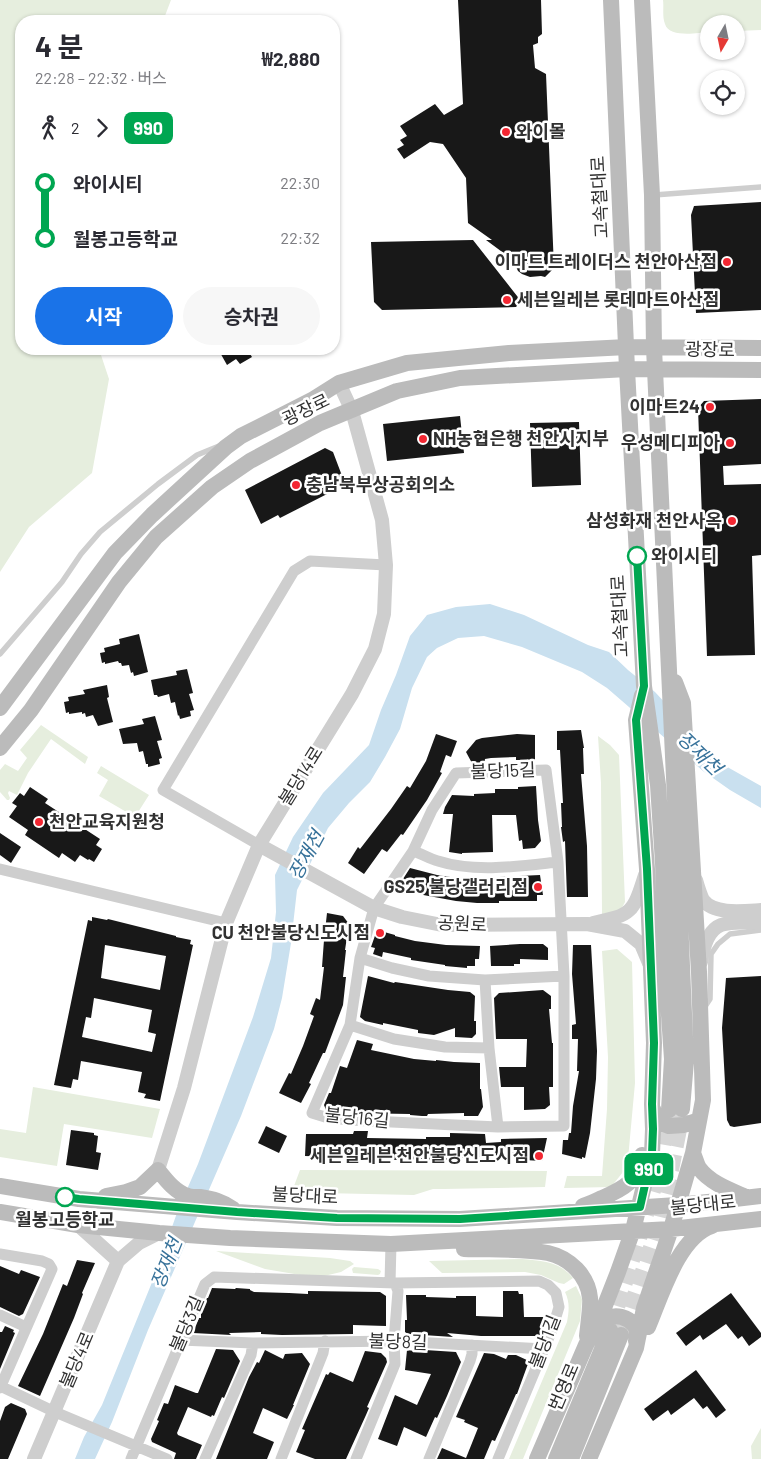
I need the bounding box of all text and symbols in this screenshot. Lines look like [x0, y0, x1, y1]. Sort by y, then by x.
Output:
north arrow [700, 15, 745, 60]
map controls [700, 15, 745, 115]
text: 4 분 [35, 29, 83, 63]
text: ₩2,880 [262, 47, 320, 70]
text: 22:28 – 22:32 · 버스 [35, 68, 167, 87]
button: locate [700, 70, 745, 115]
icon: walk [35, 114, 63, 142]
icon: forward [88, 114, 116, 142]
text: 990 [134, 117, 163, 139]
text: 2 [71, 118, 80, 137]
place label: 와이몰 [516, 120, 566, 142]
marker: 와이몰 [500, 126, 512, 138]
street label: 고속철대로 [586, 155, 612, 239]
text: 와이시티 [73, 172, 143, 195]
text: 22:30 [280, 173, 320, 192]
text: 월봉고등학교 [73, 227, 178, 250]
text: 22:32 [281, 228, 320, 247]
place label: 이마트 트레이더스 천안아산점 [495, 250, 717, 272]
marker: 이마트 트레이더스 천안아산점 [721, 256, 733, 268]
button: 시작 [35, 287, 173, 345]
button: 승차권 [183, 287, 320, 345]
place label: 세븐일레븐 롯데마트아산점 [517, 288, 719, 310]
marker: 세븐일레븐 롯데마트아산점 [501, 294, 513, 306]
street label: 광장로 [685, 338, 735, 360]
street label: 광장로 [278, 388, 333, 430]
place label: 이마트24 [629, 395, 700, 417]
marker: 이마트24 [704, 401, 716, 413]
place label: NH농협은행 천안시지부 [433, 427, 609, 449]
place label: 우성메디피아 [621, 431, 720, 453]
marker: NH농협은행 천안시지부 [417, 433, 429, 445]
marker: 우성메디피아 [724, 437, 736, 449]
place label: 충남북부상공회의소 [306, 473, 455, 495]
marker: 충남북부상공회의소 [290, 479, 302, 491]
place label: 삼성화재 천안사옥 [586, 509, 722, 531]
marker: 삼성화재 천안사옥 [726, 515, 738, 527]
place label: 와이시티 [651, 544, 717, 566]
marker: 와이시티 [627, 546, 647, 566]
street label: 고속철대로 [606, 574, 632, 658]
water label: 장재천 [673, 726, 728, 780]
street label: 불당14로 [273, 742, 327, 809]
street label: 불당15길 [470, 758, 536, 782]
place label: 천안교육지원청 [49, 810, 165, 832]
marker: 천안교육지원청 [33, 816, 45, 828]
water label: 장재천 [283, 825, 329, 883]
place label: GS25 불당갤러리점 [384, 875, 528, 897]
marker: GS25 불당갤러리점 [532, 881, 544, 893]
street label: 공원로 [437, 911, 487, 935]
place label: CU 천안불당신도시점 [212, 921, 370, 943]
marker: CU 천안불당신도시점 [374, 927, 386, 939]
street label: 불당16길 [324, 1103, 391, 1131]
place label: 세븐일레븐 천안불당신도시점 [310, 1144, 529, 1166]
marker: 세븐일레븐 천안불당신도시점 [533, 1150, 545, 1162]
line badge: 990 [620, 1153, 678, 1185]
text: 990 [634, 1158, 664, 1180]
street label: 불당대로 [271, 1182, 339, 1208]
marker: 월봉고등학교 [55, 1187, 75, 1207]
street label: 불당대로 [669, 1190, 737, 1218]
place label: 월봉고등학교 [15, 1208, 115, 1230]
water label: 장재천 [145, 1233, 187, 1291]
street label: 불당3길 [164, 1292, 208, 1355]
street label: 불당1길 [524, 1312, 564, 1372]
street label: 불당4로 [54, 1328, 98, 1391]
street label: 불당8길 [368, 1329, 428, 1353]
street label: 번영로 [543, 1359, 583, 1414]

